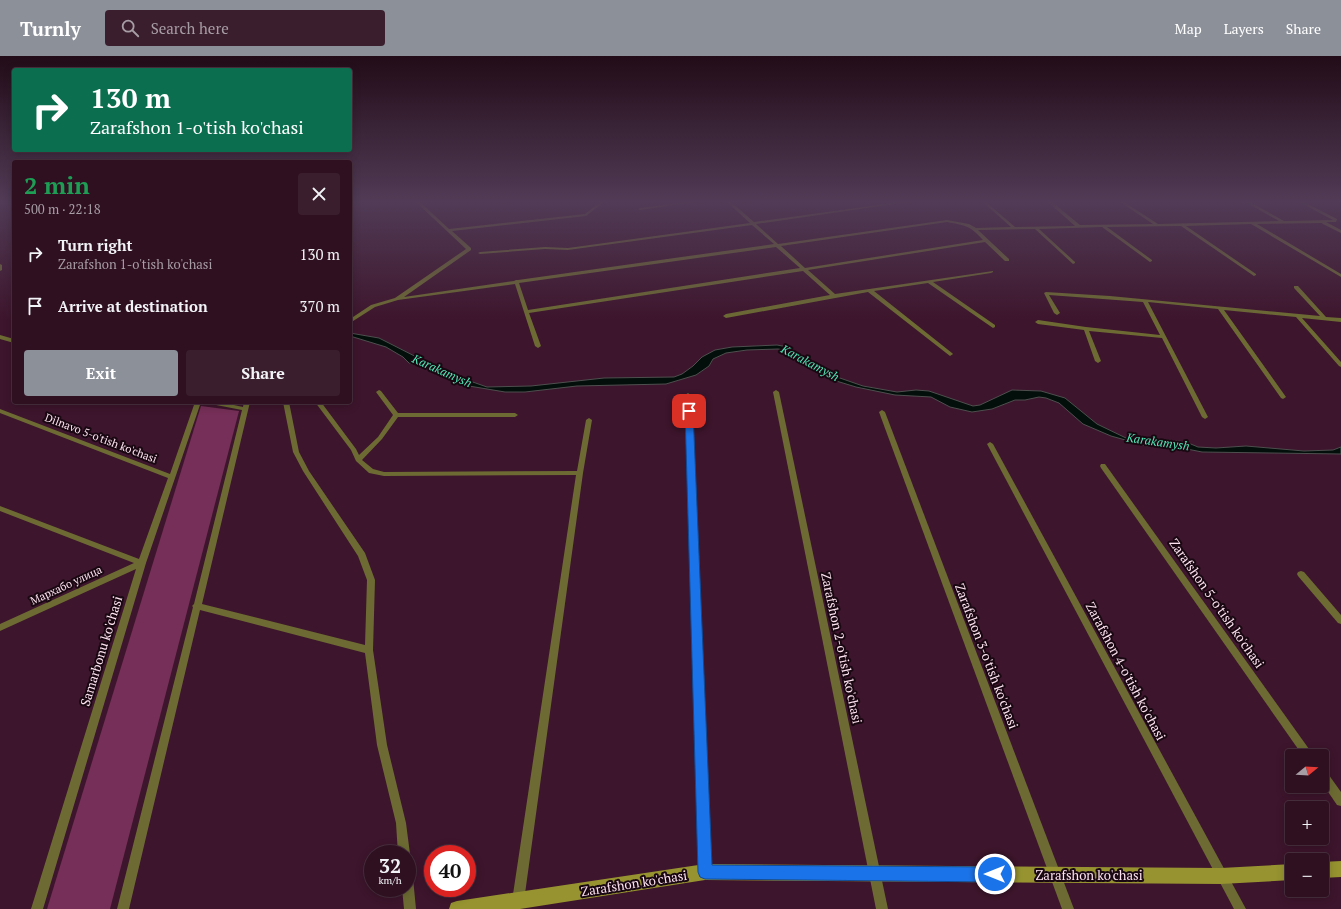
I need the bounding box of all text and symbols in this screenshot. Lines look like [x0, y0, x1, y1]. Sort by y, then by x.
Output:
search box [105, 10, 385, 46]
text: Turnly [20, 16, 81, 41]
icon: search [119, 17, 141, 39]
text: Search here [151, 18, 229, 38]
text: Map [1175, 19, 1202, 38]
text: Layers [1224, 19, 1264, 38]
text: Share [1286, 19, 1321, 38]
text: 130 m [90, 79, 171, 116]
icon: right [24, 84, 76, 136]
text: Zarafshon 1-o'tish ko'chasi [90, 115, 304, 139]
text: 2 min [24, 169, 90, 201]
button: close [298, 173, 340, 215]
text: 500 m · 22:18 [24, 200, 101, 218]
text: Turn right [58, 235, 133, 255]
icon: right [24, 243, 46, 265]
text: 130 m [299, 244, 340, 264]
text: Zarafshon 1-o'tish ko'chasi [58, 255, 212, 273]
icon: arrive [24, 295, 46, 317]
text: Arrive at destination [58, 296, 208, 316]
text: 370 m [299, 296, 340, 316]
water label: Karakamysh [778, 341, 842, 384]
button: Exit [24, 350, 178, 396]
button: Share [186, 350, 340, 396]
water label: Karakamysh [409, 350, 474, 390]
pin [672, 394, 706, 428]
icon: arrive [678, 400, 700, 422]
street label: Dilnavo 5-o'tish ko'chasi [43, 410, 159, 466]
water label: Karakamysh [1125, 430, 1191, 453]
street label: Zarafshon 5-o'tish ko'chasi [1165, 535, 1269, 671]
street label: Мархабо улица [28, 562, 104, 608]
street label: Zarafshon 2-o'tish ko'chasi [817, 571, 867, 725]
street label: Zarafshon 3-o'tish ko'chasi [951, 581, 1023, 731]
street label: Samarbonu ko'chasi [76, 594, 126, 708]
street label: Zarafshon 4-o'tish ko'chasi [1082, 599, 1170, 743]
north arrow [1285, 749, 1329, 793]
map controls [1285, 749, 1329, 897]
button: + [1285, 801, 1329, 845]
speed limit sign: 40 [424, 845, 476, 897]
text: 32 [379, 852, 401, 879]
position arrow [974, 853, 1016, 895]
button: − [1285, 853, 1329, 897]
street label: Zarafshon ko'chasi [580, 866, 688, 900]
street label: Zarafshon ko'chasi [1035, 866, 1143, 884]
text: km/h [378, 874, 402, 887]

